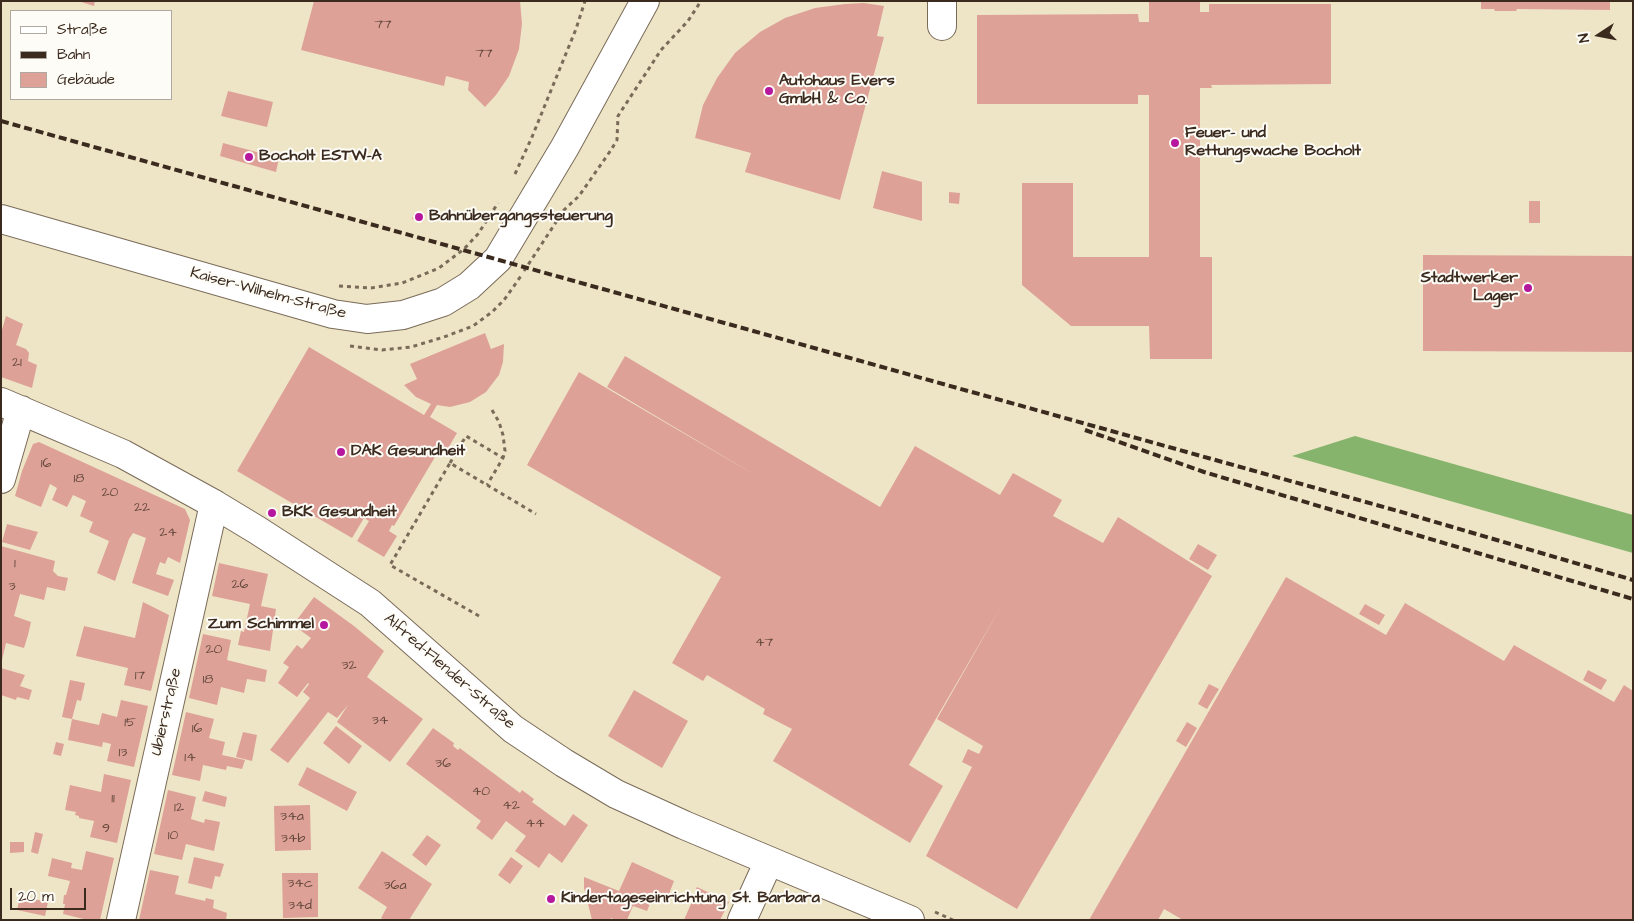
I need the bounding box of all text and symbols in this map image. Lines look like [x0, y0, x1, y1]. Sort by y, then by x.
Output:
legend [10, 10, 172, 100]
north arrow [1574, 10, 1624, 60]
house number: 77 [374, 17, 392, 33]
text: Straße [57, 19, 107, 40]
text: N [1574, 32, 1595, 44]
text: Bahn [57, 44, 90, 65]
house number: 77 [475, 46, 493, 62]
text: Gebäude [57, 69, 115, 90]
place label: Autohaus Evers GmbH & Co. [779, 72, 895, 110]
marker: Autohaus Evers GmbH & Co. [763, 85, 775, 97]
place label: Feuer- und Rettungswache Bocholt [1185, 124, 1361, 162]
marker: Feuer- und Rettungswache Bocholt [1169, 137, 1181, 149]
place label: Bocholt ESTW-A [259, 147, 382, 167]
marker: Bocholt ESTW-A [243, 151, 255, 163]
place label: Bahnübergangssteuerung [429, 207, 613, 227]
marker: Bahnübergangssteuerung [413, 211, 425, 223]
street label: Kaiser-Wilhelm-Straße [188, 264, 348, 324]
place label: Stadtwerker Lager [1421, 269, 1518, 307]
marker: Stadtwerker Lager [1522, 282, 1534, 294]
house number: 21 [12, 355, 22, 371]
place label: DAK Gesundheit [351, 442, 465, 462]
marker: DAK Gesundheit [335, 446, 347, 458]
house number: 16 [41, 456, 51, 472]
house number: 18 [74, 471, 84, 487]
house number: 20 [102, 485, 118, 501]
house number: 22 [134, 500, 150, 516]
place label: BKK Gesundheit [282, 503, 397, 523]
marker: BKK Gesundheit [266, 507, 278, 519]
house number: 24 [159, 525, 177, 541]
house number: 1 [14, 556, 16, 572]
house number: 26 [232, 577, 248, 593]
house number: 3 [8, 579, 16, 595]
street label: Alfred-Flender-Straße [379, 610, 519, 734]
place label: Zum Schimmel [208, 615, 314, 635]
marker: Zum Schimmel [318, 619, 330, 631]
house number: 47 [755, 635, 773, 651]
house number: 20 [206, 642, 222, 658]
house number: 32 [341, 658, 357, 674]
street label: Ubierstraße [148, 666, 186, 758]
house number: 17 [135, 668, 145, 684]
house number: 18 [203, 672, 213, 688]
house number: 34 [372, 713, 388, 729]
house number: 15 [124, 715, 136, 731]
house number: 16 [192, 721, 202, 737]
house number: 13 [119, 745, 127, 761]
house number: 14 [184, 750, 196, 766]
house number: 36 [435, 756, 451, 772]
house number: 40 [472, 784, 490, 800]
house number: 11 [111, 791, 115, 807]
house number: 42 [502, 798, 520, 814]
house number: 12 [174, 800, 184, 816]
house number: 34a [280, 809, 304, 825]
house number: 44 [525, 816, 545, 832]
house number: 9 [102, 821, 110, 837]
house number: 10 [168, 828, 178, 844]
house number: 34b [281, 831, 305, 847]
house number: 34c [287, 876, 313, 892]
scale bar [12, 878, 89, 910]
house number: 36a [383, 878, 407, 894]
text: 20 m [18, 886, 54, 907]
place label: Kindertageseinrichtung St. Barbara [561, 889, 820, 909]
marker: Kindertageseinrichtung St. Barbara [545, 893, 557, 905]
house number: 34d [288, 898, 312, 914]

